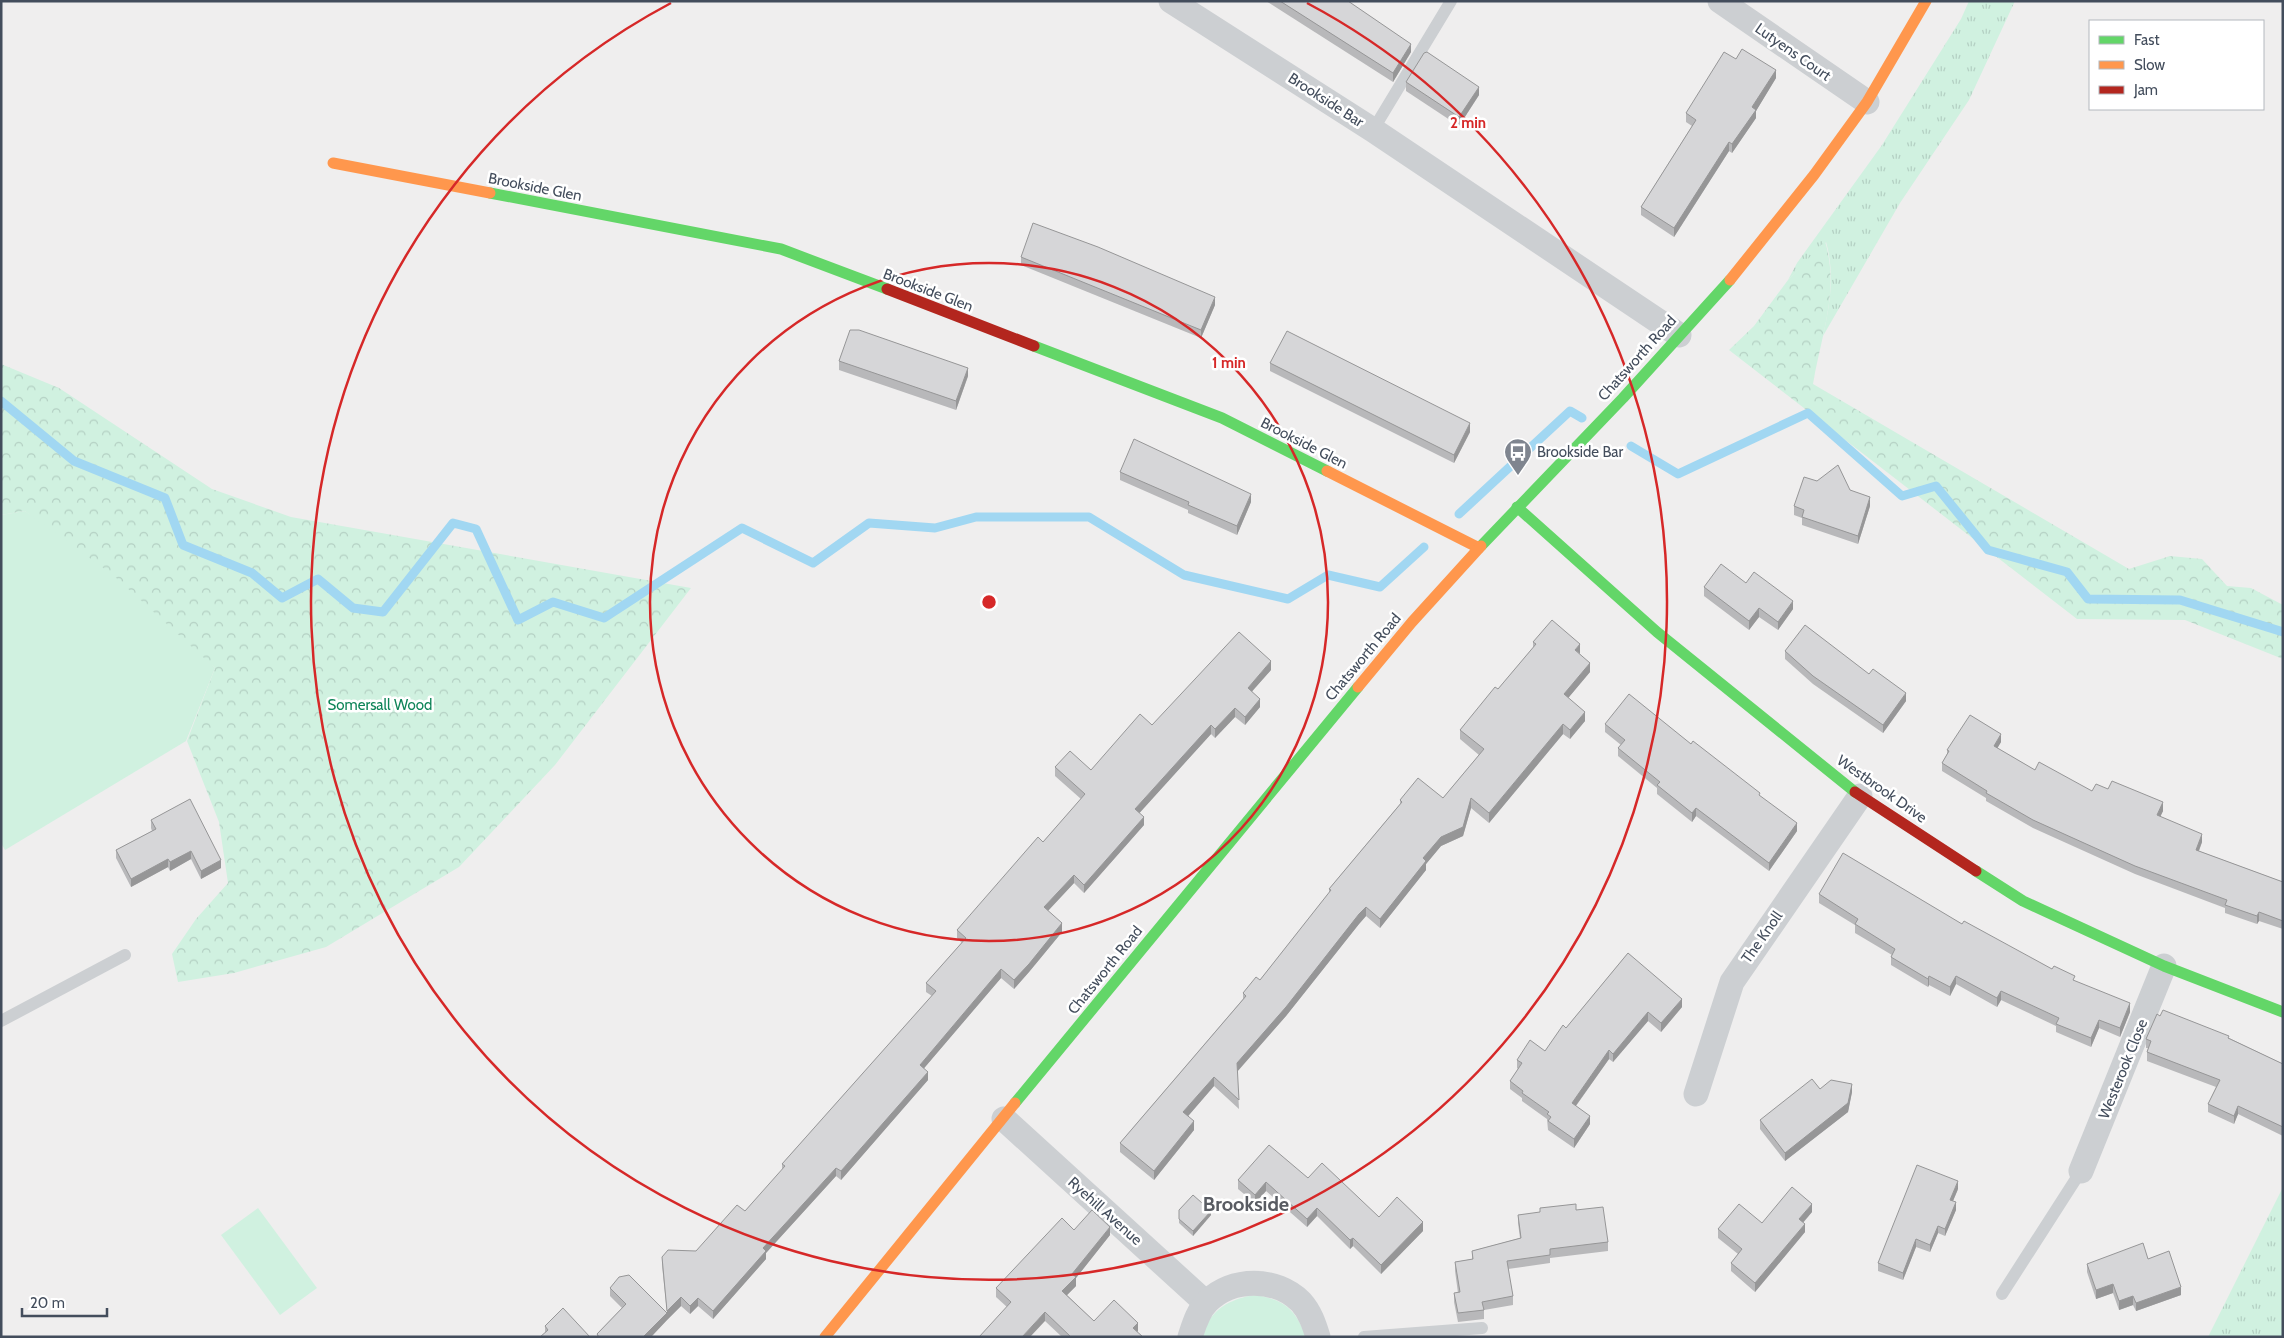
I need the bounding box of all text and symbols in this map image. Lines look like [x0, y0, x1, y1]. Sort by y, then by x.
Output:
street label: Lutyens Court [1752, 19, 1834, 85]
legend [2089, 20, 2264, 110]
text: Fast [2134, 31, 2159, 49]
text: Slow [2134, 56, 2165, 74]
street label: Brookside Bar [1285, 69, 1367, 131]
text: Jam [2133, 81, 2158, 99]
text: 2 min [1450, 114, 1486, 132]
street label: Brookside Glen [487, 169, 583, 205]
street label: Brookside Glen [880, 265, 976, 315]
street label: Chatsworth Road [1594, 312, 1680, 404]
text: 1 min [1212, 354, 1246, 372]
street label: Brookside Glen [1258, 413, 1350, 473]
bus stop icon: Brookside Bar [1503, 437, 1533, 476]
place label: Brookside Bar [1537, 443, 1624, 461]
centre of rings [980, 593, 998, 611]
street label: Chatsworth Road [1321, 610, 1405, 704]
park label: Somersall Wood [328, 696, 432, 714]
street label: Westbrook Drive [1834, 751, 1931, 827]
street label: The Knoll [1738, 907, 1787, 966]
street label: Chatsworth Road [1064, 922, 1146, 1018]
street label: Westerook Close [2095, 1016, 2151, 1122]
street label: Ryehill Avenue [1064, 1173, 1146, 1249]
district label: Brookside [1203, 1192, 1289, 1216]
scale bar [22, 1286, 108, 1318]
text: 20 m [30, 1294, 65, 1312]

